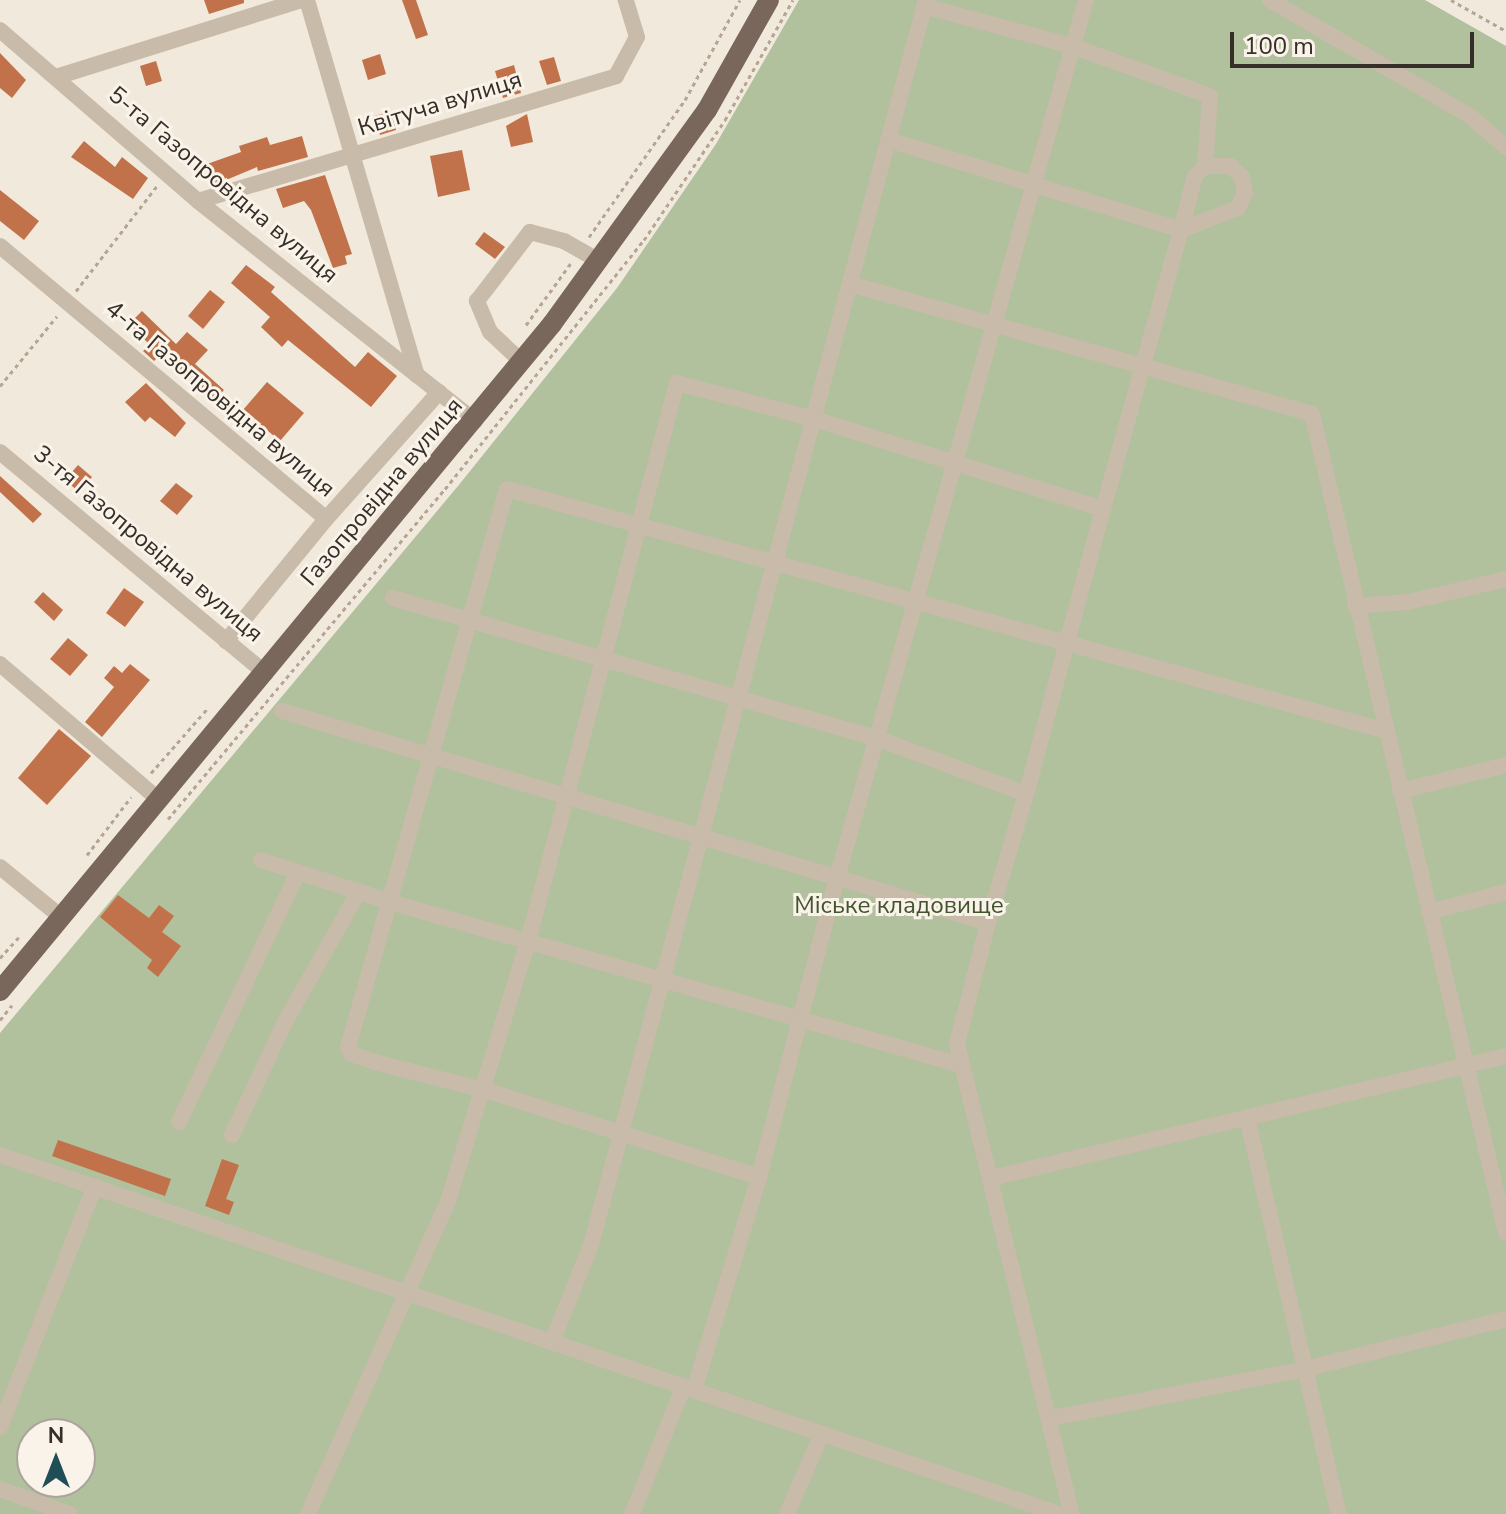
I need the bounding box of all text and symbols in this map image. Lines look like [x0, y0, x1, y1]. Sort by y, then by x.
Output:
scale bar [1234, 16, 1478, 66]
text: 100 m [1244, 30, 1314, 62]
street label: Квітуча вулиця [354, 65, 526, 143]
street label: 5-та Газопровідна вулиця [102, 81, 344, 289]
street label: 4-та Газопровідна вулиця [99, 295, 341, 503]
street label: Газопровідна вулиця [295, 392, 469, 592]
street label: 3-тя Газопровідна вулиця [27, 440, 269, 648]
park label: Міське кладовище [794, 892, 1004, 920]
north arrow [16, 1418, 96, 1498]
text: N [48, 1421, 64, 1451]

